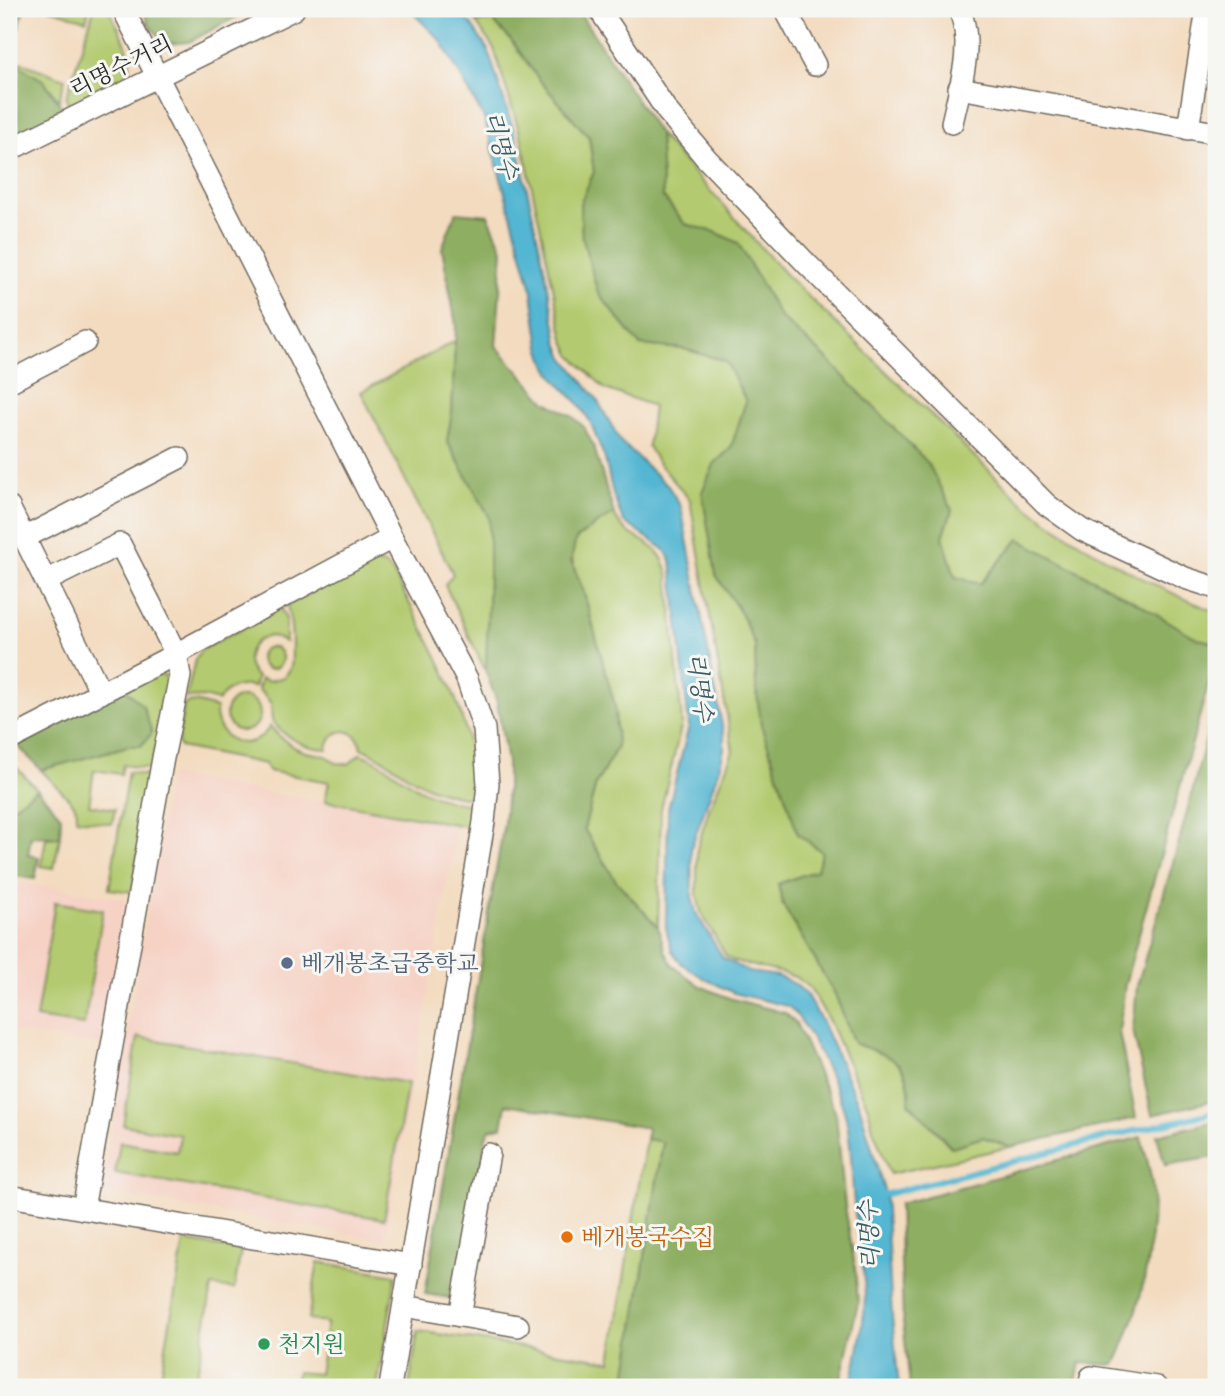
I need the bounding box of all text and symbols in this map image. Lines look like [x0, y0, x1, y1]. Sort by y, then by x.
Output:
street label: 리명수거리 [64, 26, 178, 105]
water label: 리명수 [476, 107, 528, 185]
water label: 리명수 [679, 650, 722, 725]
place label: 베개봉초급중학교 [301, 946, 479, 979]
marker: 베개봉초급중학교 [279, 955, 295, 971]
water label: 리명수 [850, 1198, 887, 1270]
place label: 베개봉국수집 [581, 1220, 714, 1253]
marker: 베개봉국수집 [559, 1229, 575, 1245]
place label: 천지원 [278, 1327, 345, 1360]
marker: 천지원 [256, 1336, 272, 1352]

